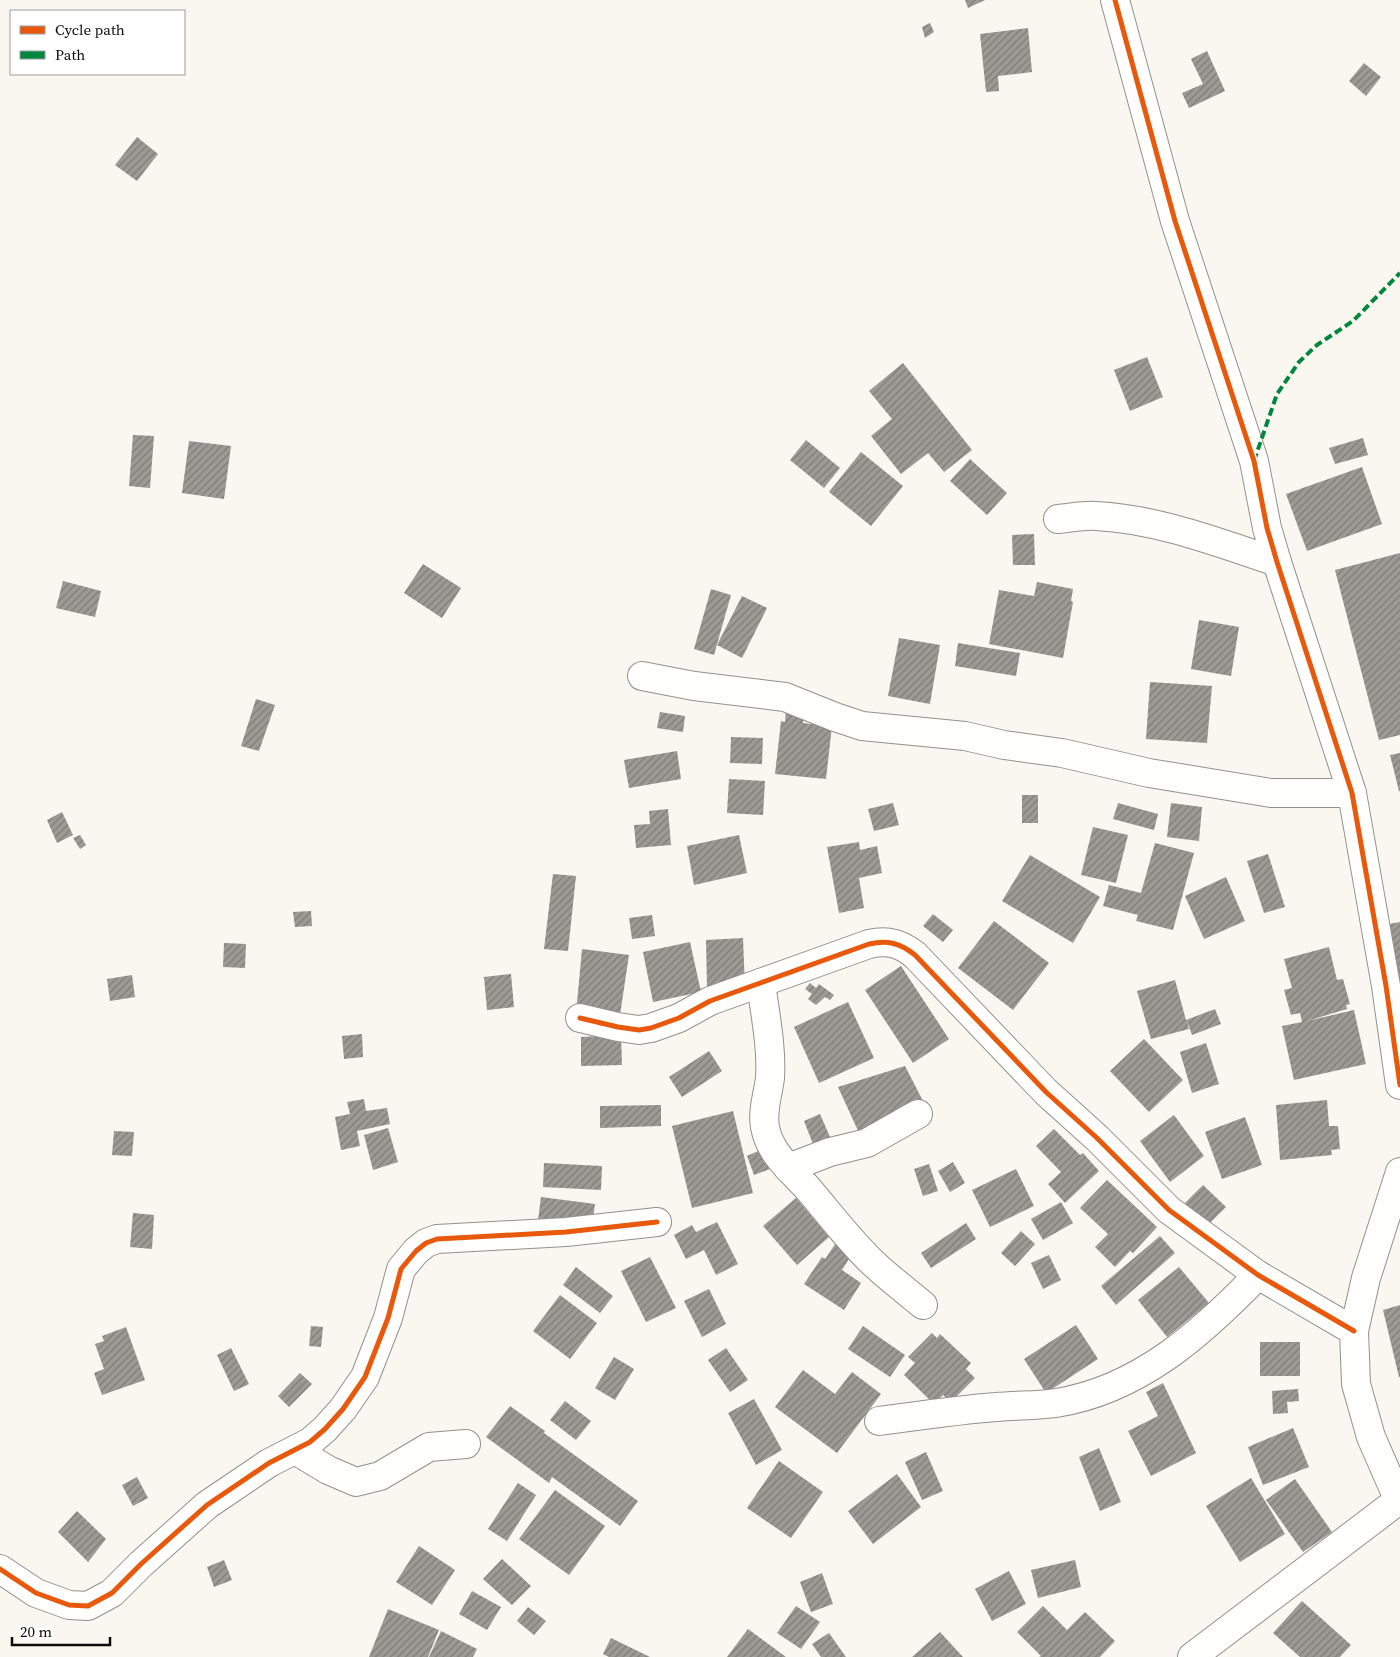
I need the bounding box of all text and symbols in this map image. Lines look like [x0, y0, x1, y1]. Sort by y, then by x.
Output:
legend [10, 10, 185, 75]
text: Cycle path [55, 19, 125, 40]
text: Path [55, 44, 85, 65]
scale bar [12, 1614, 110, 1646]
text: 20 m [20, 1621, 52, 1642]

